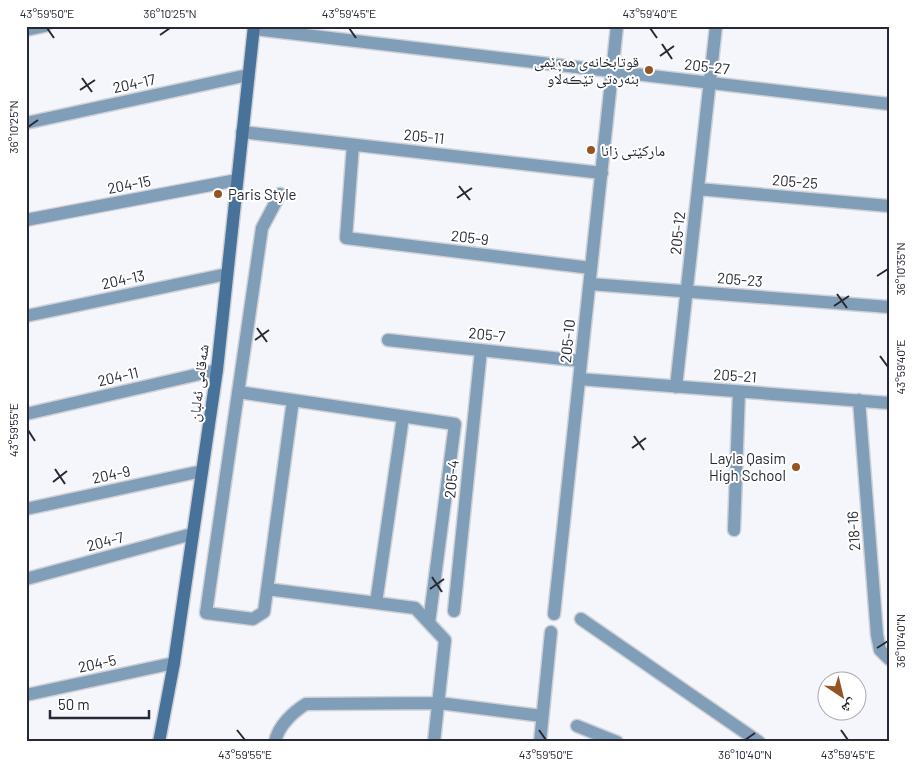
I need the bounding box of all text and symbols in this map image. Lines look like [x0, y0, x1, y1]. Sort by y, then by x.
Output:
text: 43°59'50"E [20, 6, 74, 20]
text: 36°10'25"N [143, 6, 197, 20]
text: 43°59'45"E [322, 6, 376, 20]
text: 43°59'40"E [622, 6, 678, 20]
place label: قوتابخانەی هەرێمی بنەرەتی تێڪەڵاو [534, 52, 639, 89]
street label: 205-27 [683, 54, 731, 78]
marker: قوتابخانەی هەرێمی بنەرەتی تێڪەڵاو [643, 64, 655, 76]
street label: 204-17 [111, 70, 157, 96]
text: 36°10'25"N [6, 100, 20, 154]
street label: 205-11 [403, 125, 445, 147]
place label: مارکێتی زانا [601, 141, 665, 161]
marker: مارکێتی زانا [585, 144, 597, 156]
street label: 205-25 [771, 170, 819, 192]
street label: 204-15 [106, 171, 152, 197]
place label: Paris Style [228, 185, 297, 203]
marker: Paris Style [212, 188, 224, 200]
street label: 205-12 [666, 210, 688, 256]
street label: 205-9 [450, 226, 490, 248]
text: 36°10'35"N [893, 242, 907, 296]
street label: 204-13 [100, 266, 146, 292]
street label: 205-23 [716, 268, 764, 290]
street label: 205-10 [556, 318, 578, 364]
street label: 205-7 [468, 323, 506, 345]
text: 43°59'40"E [893, 339, 907, 395]
street label: شەقامی ئەلبان [184, 343, 214, 423]
street label: 204-11 [96, 363, 140, 389]
street label: 205-21 [713, 365, 757, 385]
text: 43°59'55"E [6, 403, 20, 457]
place label: Layla Qasim High School [709, 449, 786, 484]
street label: 205-4 [440, 459, 462, 499]
street label: 204-9 [90, 461, 132, 487]
marker: Layla Qasim High School [790, 461, 802, 473]
street label: 218-16 [843, 511, 863, 551]
street label: 204-7 [85, 527, 125, 555]
text: 36°10'40"N [893, 614, 907, 668]
street label: 204-5 [76, 650, 118, 676]
north arrow [818, 670, 868, 720]
scale bar [50, 688, 149, 720]
text: 50 m [58, 695, 90, 713]
text: ش [838, 695, 861, 718]
text: 43°59'55"E [218, 747, 272, 761]
text: 43°59'50"E [519, 747, 573, 761]
text: 36°10'40"N [718, 747, 772, 761]
text: 43°59'45"E [821, 747, 875, 761]

